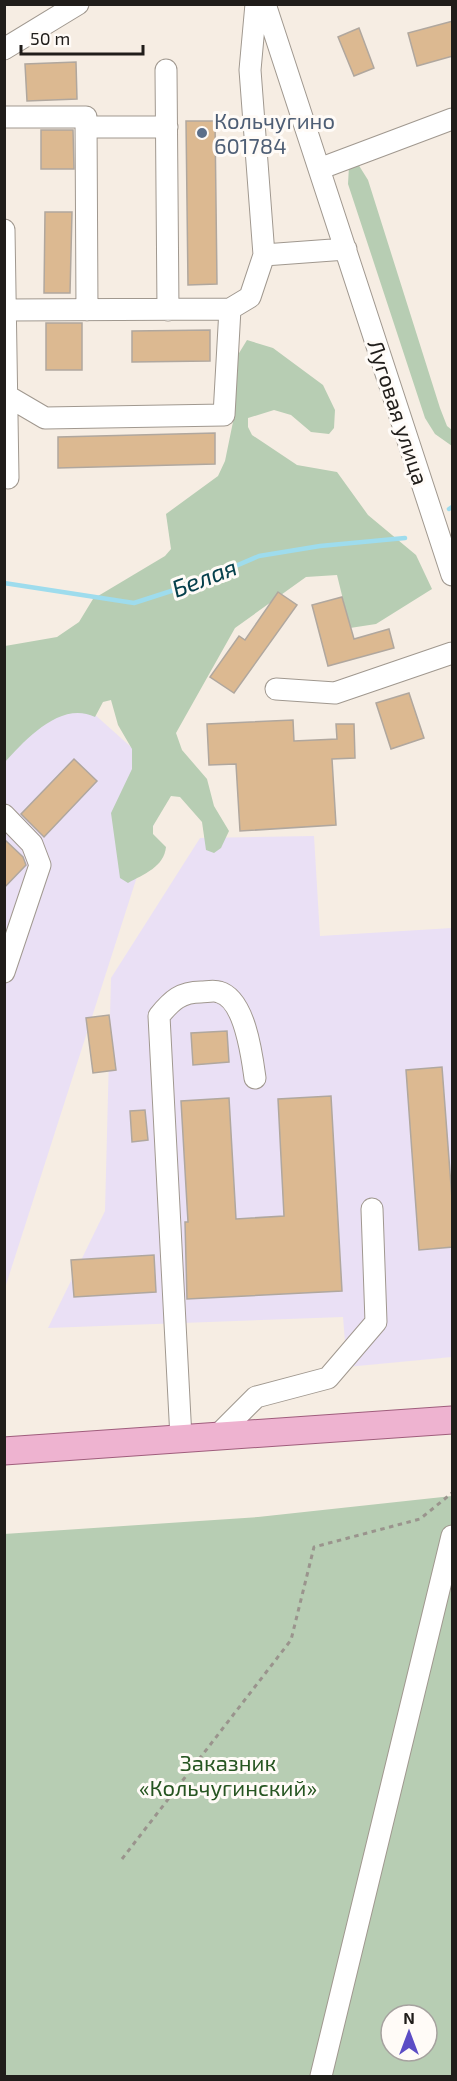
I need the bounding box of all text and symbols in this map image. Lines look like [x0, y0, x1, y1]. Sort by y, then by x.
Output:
scale bar [21, 18, 142, 56]
text: 50 m [30, 27, 70, 49]
place label: Кольчугино 601784 [214, 107, 335, 158]
marker: Кольчугино 601784 [195, 126, 209, 140]
street label: Луговая улица [362, 336, 435, 488]
water label: Белая [167, 551, 241, 603]
park label: Заказник «Кольчугинский» [139, 1749, 317, 1801]
north arrow [379, 2003, 439, 2063]
text: N [403, 2008, 415, 2027]

